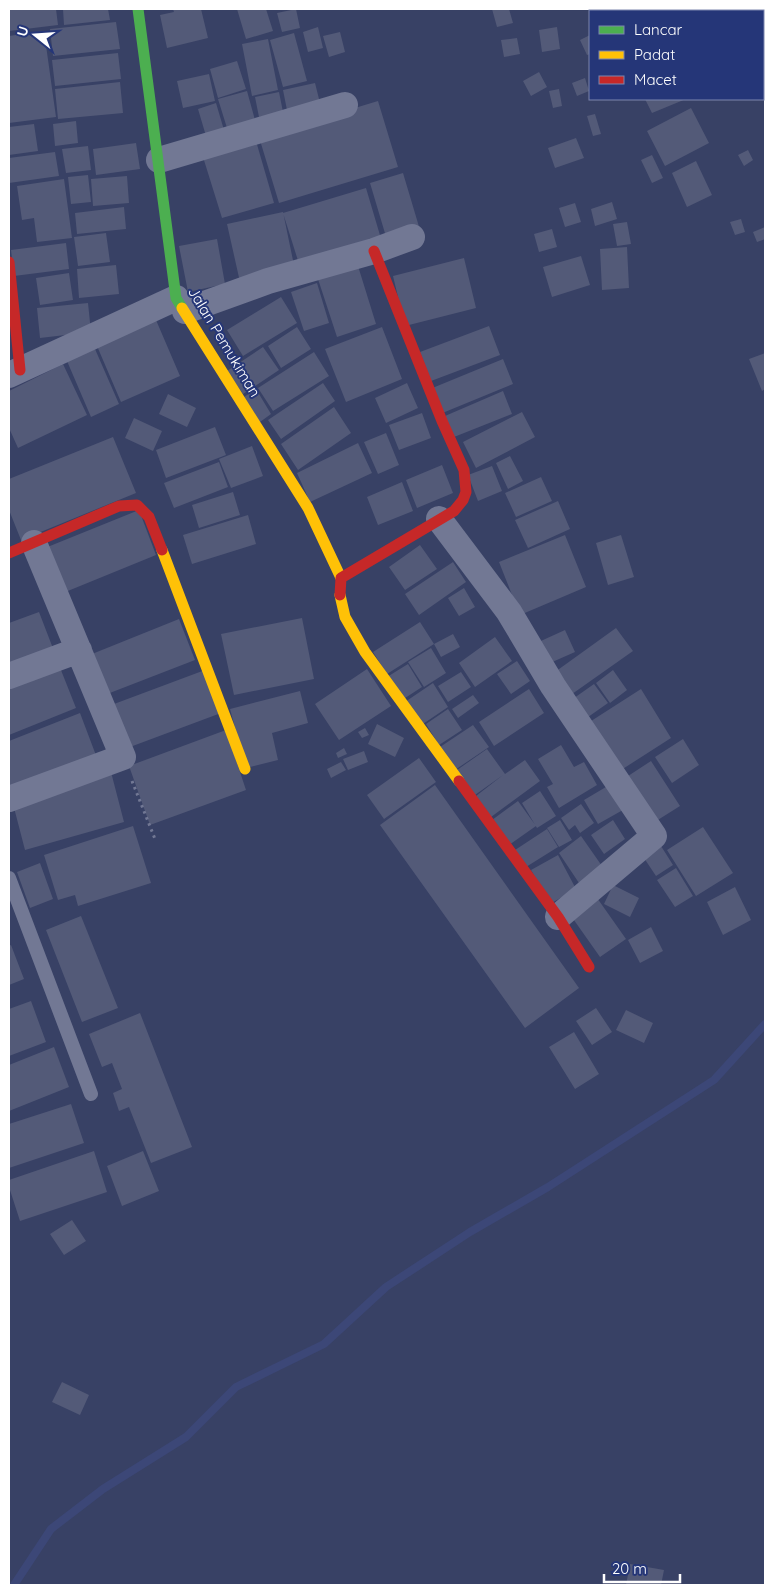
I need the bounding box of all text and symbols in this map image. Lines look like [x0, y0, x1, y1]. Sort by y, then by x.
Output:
north arrow [10, 10, 60, 60]
legend [589, 10, 764, 100]
text: Lancar [634, 20, 683, 39]
text: U [13, 24, 33, 39]
text: Padat [634, 45, 675, 64]
text: Macet [634, 70, 677, 89]
street label: Jalan Pemukiman [184, 283, 265, 400]
scale bar [604, 1552, 680, 1584]
text: 20 m [612, 1559, 647, 1578]

